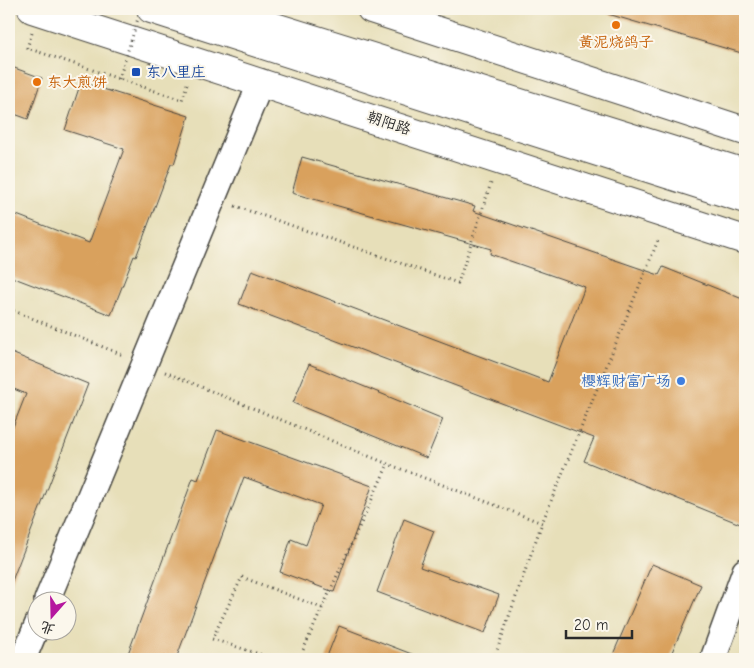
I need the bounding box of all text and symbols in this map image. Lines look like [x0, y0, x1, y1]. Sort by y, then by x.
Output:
marker: 黄泥烧鸽子 [610, 19, 622, 31]
place label: 黄泥烧鸽子 [578, 33, 654, 51]
place label: 东八里庄 [146, 63, 206, 81]
marker: 东八里庄 [130, 66, 142, 78]
place label: 东大煎饼 [47, 73, 107, 91]
marker: 东大煎饼 [31, 76, 43, 88]
street label: 朝阳路 [365, 107, 413, 139]
place label: 樱辉财富广场 [581, 372, 671, 390]
marker: 樱辉财富广场 [675, 375, 687, 387]
north arrow [28, 590, 78, 640]
scale bar [566, 608, 633, 640]
text: 20 m [574, 616, 608, 634]
text: 北 [38, 617, 57, 638]

